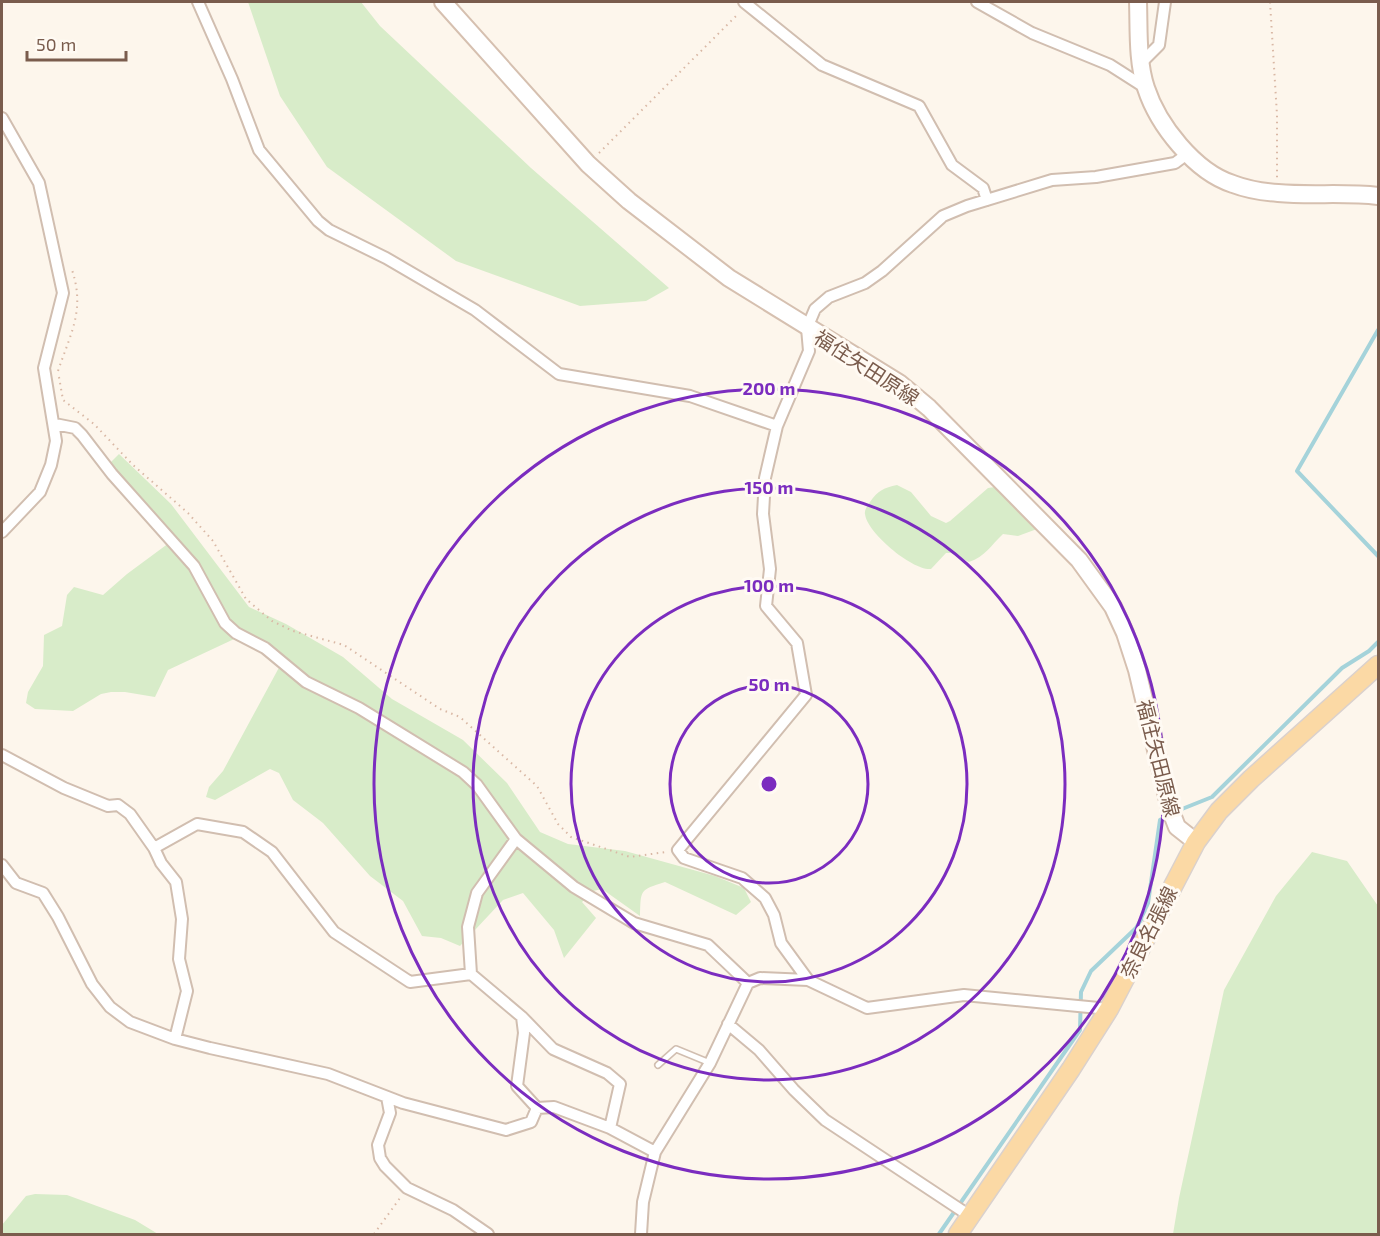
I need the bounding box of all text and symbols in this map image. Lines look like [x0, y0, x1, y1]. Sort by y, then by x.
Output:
scale bar [27, 24, 126, 62]
text: 50 m [36, 33, 76, 55]
street label: 福住矢田原線 [810, 324, 924, 410]
text: 200 m [743, 377, 795, 399]
text: 150 m [745, 476, 793, 498]
text: 100 m [744, 574, 794, 596]
text: 50 m [748, 673, 790, 695]
street label: 福住矢田原線 [1133, 697, 1185, 819]
centre of rings [759, 774, 779, 794]
street label: 奈良名張線 [1115, 882, 1181, 982]

